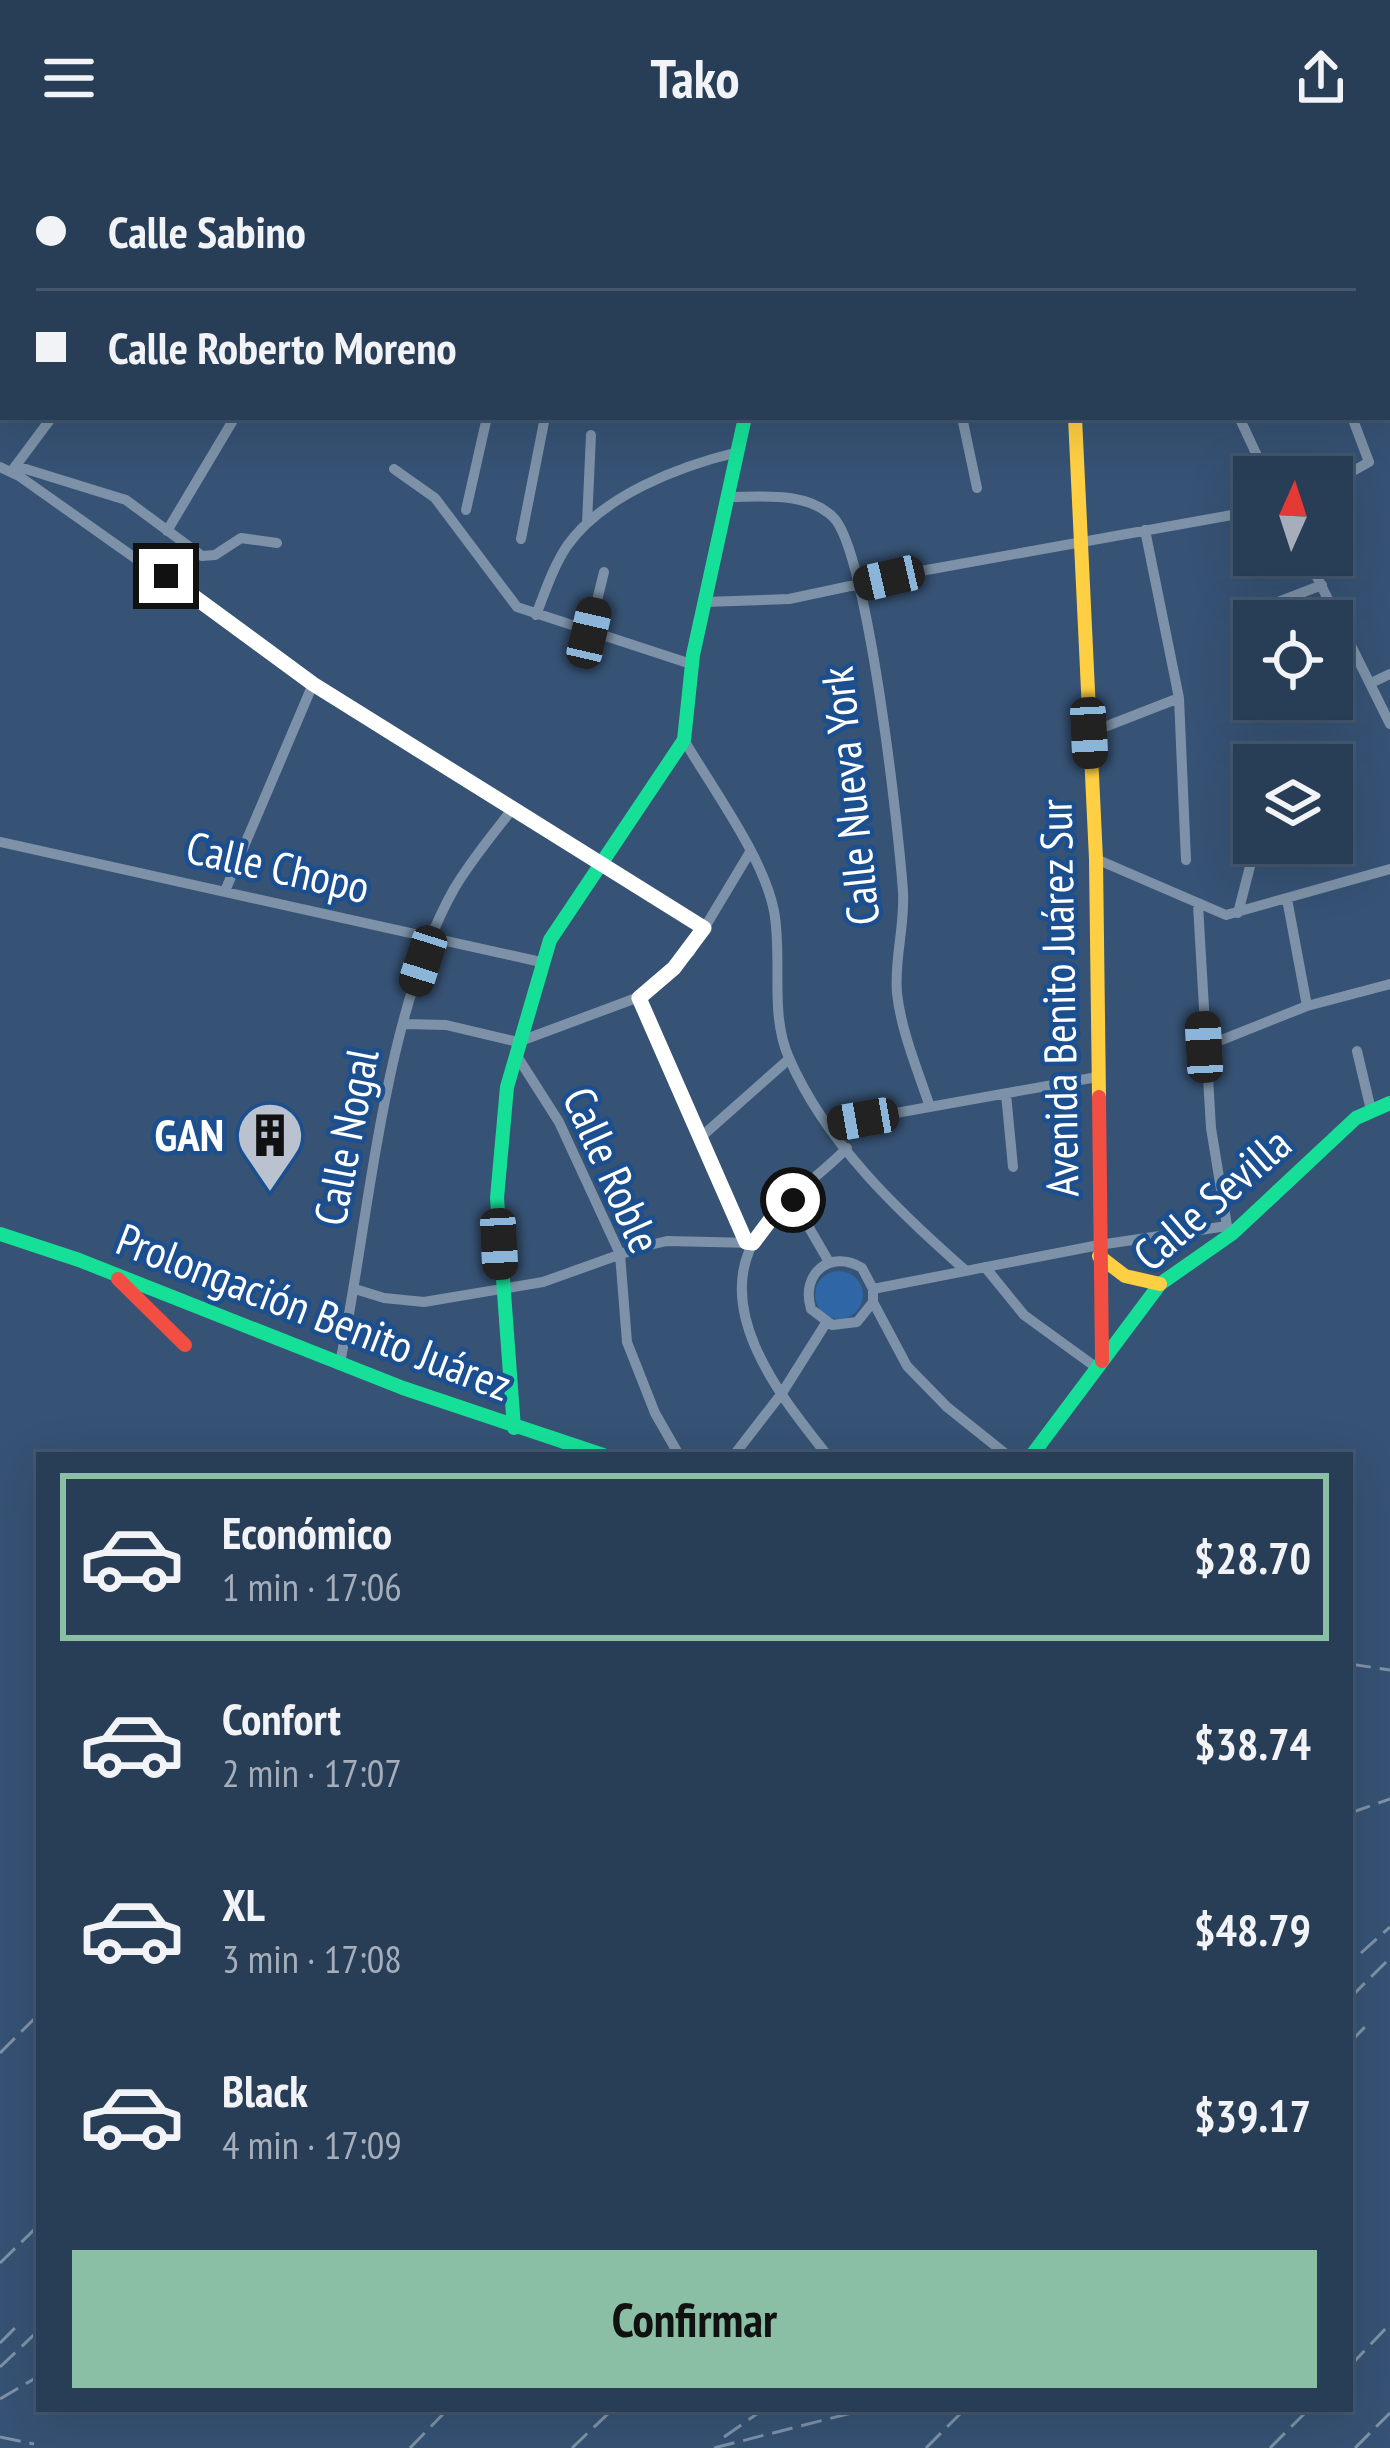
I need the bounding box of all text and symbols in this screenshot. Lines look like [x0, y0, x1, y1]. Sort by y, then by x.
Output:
text: Tako [651, 43, 740, 113]
icon: menu [36, 45, 102, 111]
icon: share [1288, 45, 1354, 111]
text: Calle Sabino [108, 202, 306, 260]
text: Calle Roberto Moreno [108, 318, 456, 376]
north arrow [1233, 456, 1353, 576]
map controls [1233, 456, 1353, 864]
route end [139, 549, 193, 603]
car [850, 552, 928, 604]
car [563, 594, 615, 672]
button: locate [1233, 600, 1353, 720]
street label: Calle Nueva York [807, 664, 891, 928]
car [1069, 696, 1109, 770]
button: layers [1233, 744, 1353, 864]
street label: Avenida Benito Juárez Sur [1026, 798, 1090, 1197]
street label: Calle Chopo [181, 817, 375, 915]
car [395, 921, 451, 1001]
car [1184, 1010, 1224, 1084]
street label: Calle Nogal [300, 1043, 391, 1230]
street label: Calle Roble [551, 1078, 675, 1261]
car [824, 1095, 902, 1143]
building icon: GAN [235, 1100, 305, 1194]
place label: GAN [155, 1105, 224, 1163]
street label: Calle Sevilla [1120, 1114, 1302, 1283]
route start [766, 1173, 820, 1227]
car [479, 1207, 519, 1281]
street label: Prolongación Benito Juárez [109, 1209, 520, 1413]
icon: car [78, 1503, 186, 1611]
text: Económico [222, 1503, 392, 1561]
text: $28.70 [1194, 1528, 1311, 1586]
text: 1 min · 17:06 [222, 1561, 402, 1612]
icon: car [78, 1689, 186, 1797]
text: Confort [222, 1689, 341, 1747]
text: $38.74 [1194, 1714, 1311, 1772]
text: 2 min · 17:07 [222, 1747, 402, 1798]
icon: car [78, 1875, 186, 1983]
text: XL [222, 1875, 265, 1933]
text: $48.79 [1194, 1900, 1311, 1958]
text: 3 min · 17:08 [222, 1933, 402, 1984]
icon: car [78, 2061, 186, 2169]
text: Black [222, 2061, 308, 2119]
text: $39.17 [1194, 2086, 1311, 2144]
text: 4 min · 17:09 [222, 2119, 402, 2170]
button: Confirmar [72, 2250, 1317, 2388]

